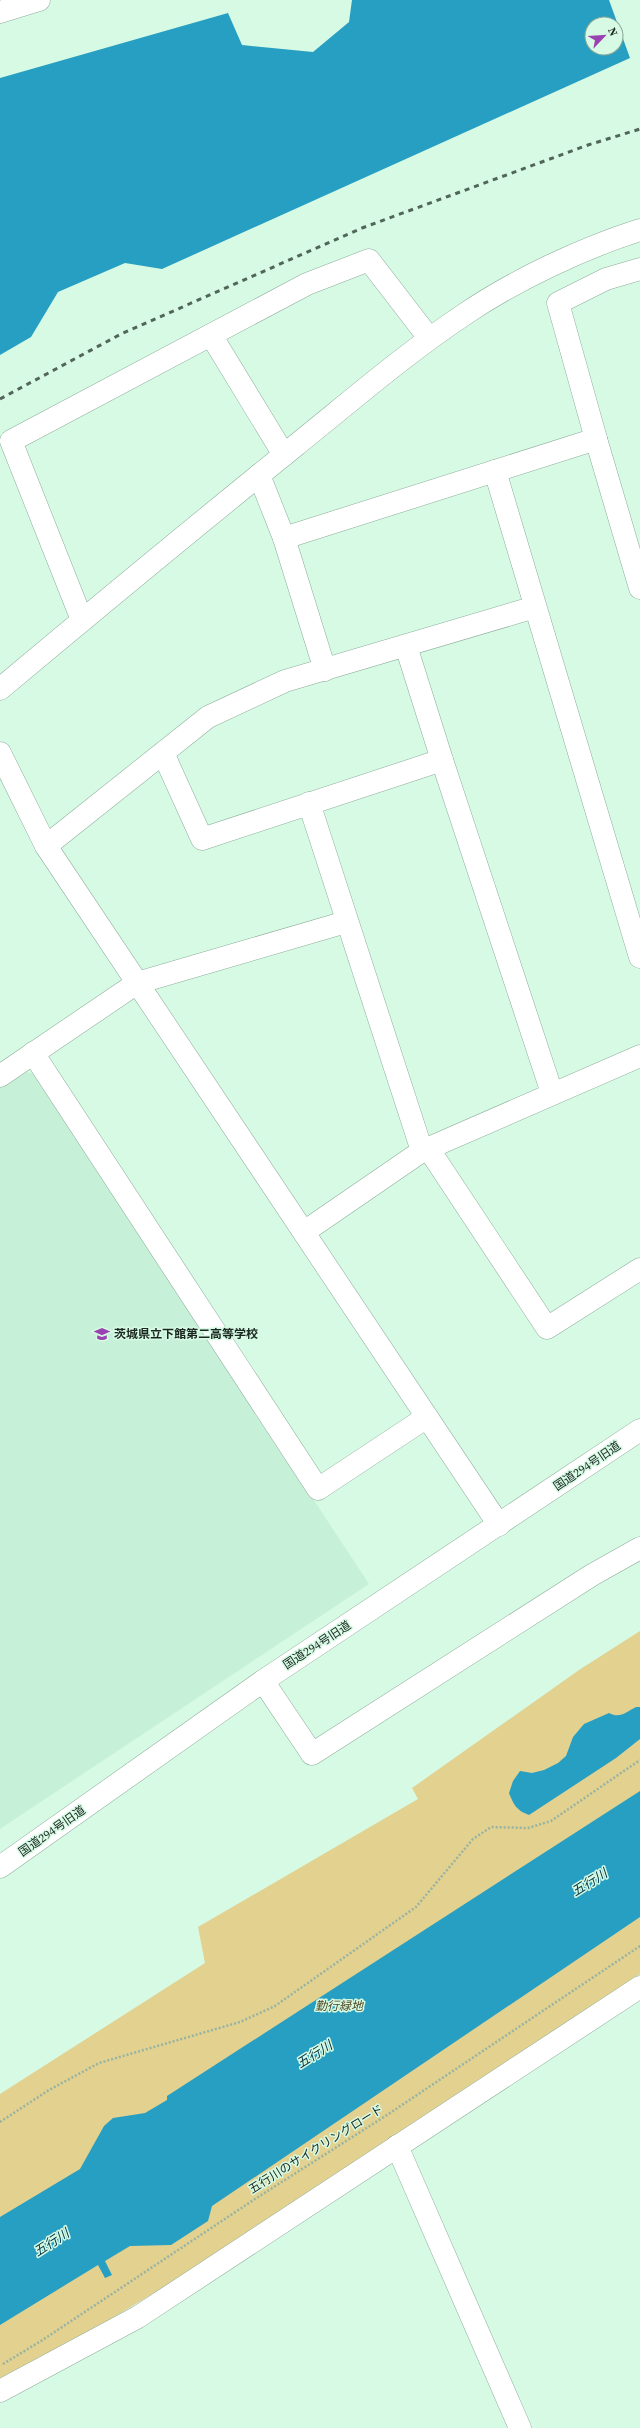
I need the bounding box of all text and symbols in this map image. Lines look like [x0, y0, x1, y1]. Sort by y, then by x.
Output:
north arrow [584, 16, 624, 56]
text: N [604, 25, 621, 39]
school or university icon: 茨城県立下館第二高等学校 [93, 1325, 111, 1343]
place label: 茨城県立下館第二高等学校 [114, 1326, 258, 1342]
street label: 国道294号旧道 [550, 1438, 624, 1494]
street label: 国道294号旧道 [280, 1617, 354, 1673]
street label: 国道294号旧道 [15, 1802, 89, 1860]
water label: 五行川 [568, 1864, 612, 1900]
park label: 勤行緑地 [315, 1998, 365, 2014]
water label: 五行川 [293, 2036, 337, 2072]
street label: 五行川のサイクリングロード [246, 2101, 386, 2197]
water label: 五行川 [30, 2224, 74, 2260]

